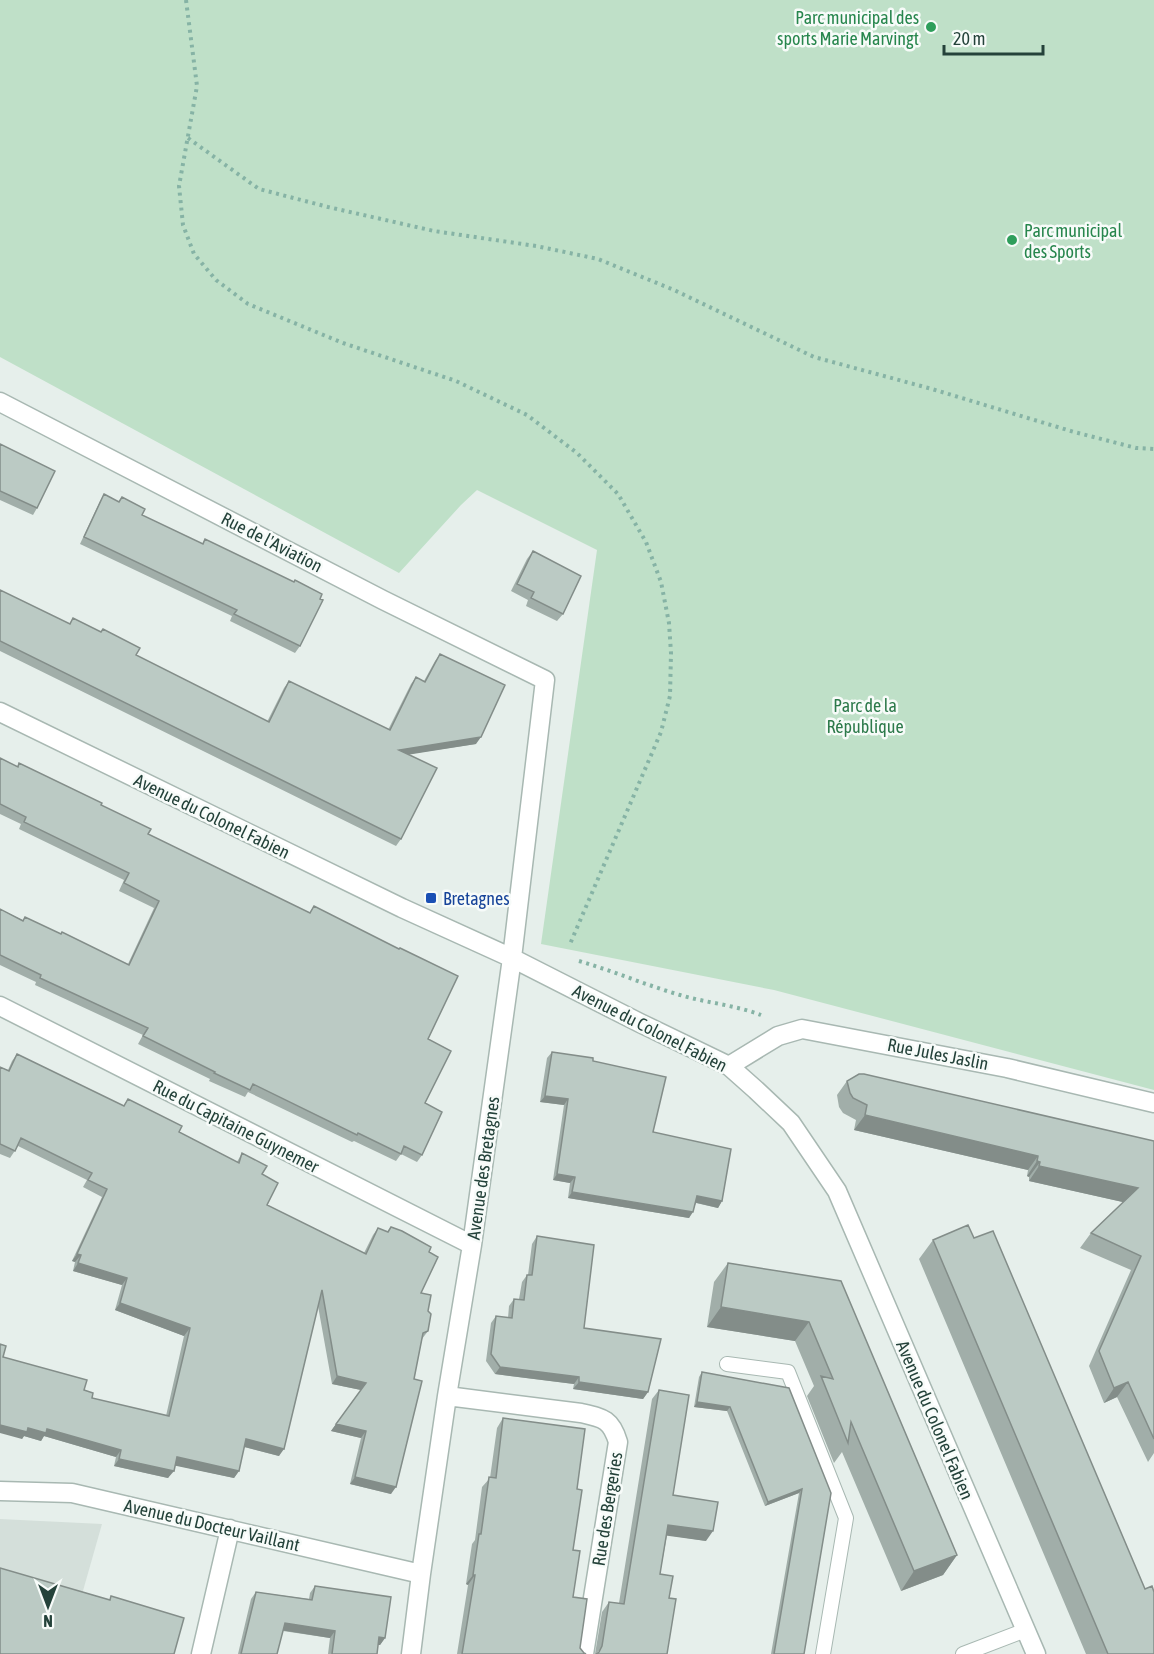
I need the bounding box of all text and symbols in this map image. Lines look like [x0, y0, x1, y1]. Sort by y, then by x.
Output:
place label: Parc municipal des sports Marie Marvingt [777, 7, 919, 49]
scale bar [944, 18, 1043, 56]
marker: Parc municipal des sports Marie Marvingt [924, 20, 938, 34]
text: 20 m [953, 28, 985, 49]
place label: Parc municipal des Sports [1024, 220, 1122, 262]
marker: Parc municipal des Sports [1005, 233, 1019, 247]
street label: Rue de l'Aviation [218, 508, 326, 576]
park label: Parc de la République [826, 695, 904, 737]
street label: Avenue du Colonel Fabien [131, 769, 293, 863]
place label: Bretagnes [443, 888, 510, 909]
marker: Bretagnes [424, 891, 438, 905]
street label: Avenue du Colonel Fabien [569, 980, 731, 1076]
street label: Rue Jules Jaslin [886, 1034, 990, 1074]
street label: Rue du Capitaine Guynemer [150, 1075, 323, 1177]
street label: Avenue des Bretagnes [463, 1095, 503, 1241]
street label: Avenue du Colonel Fabien [892, 1337, 978, 1503]
street label: Rue des Bergeries [588, 1451, 626, 1567]
street label: Avenue du Docteur Vaillant [122, 1495, 302, 1555]
north arrow [18, 1576, 78, 1636]
text: N [43, 1612, 53, 1630]

